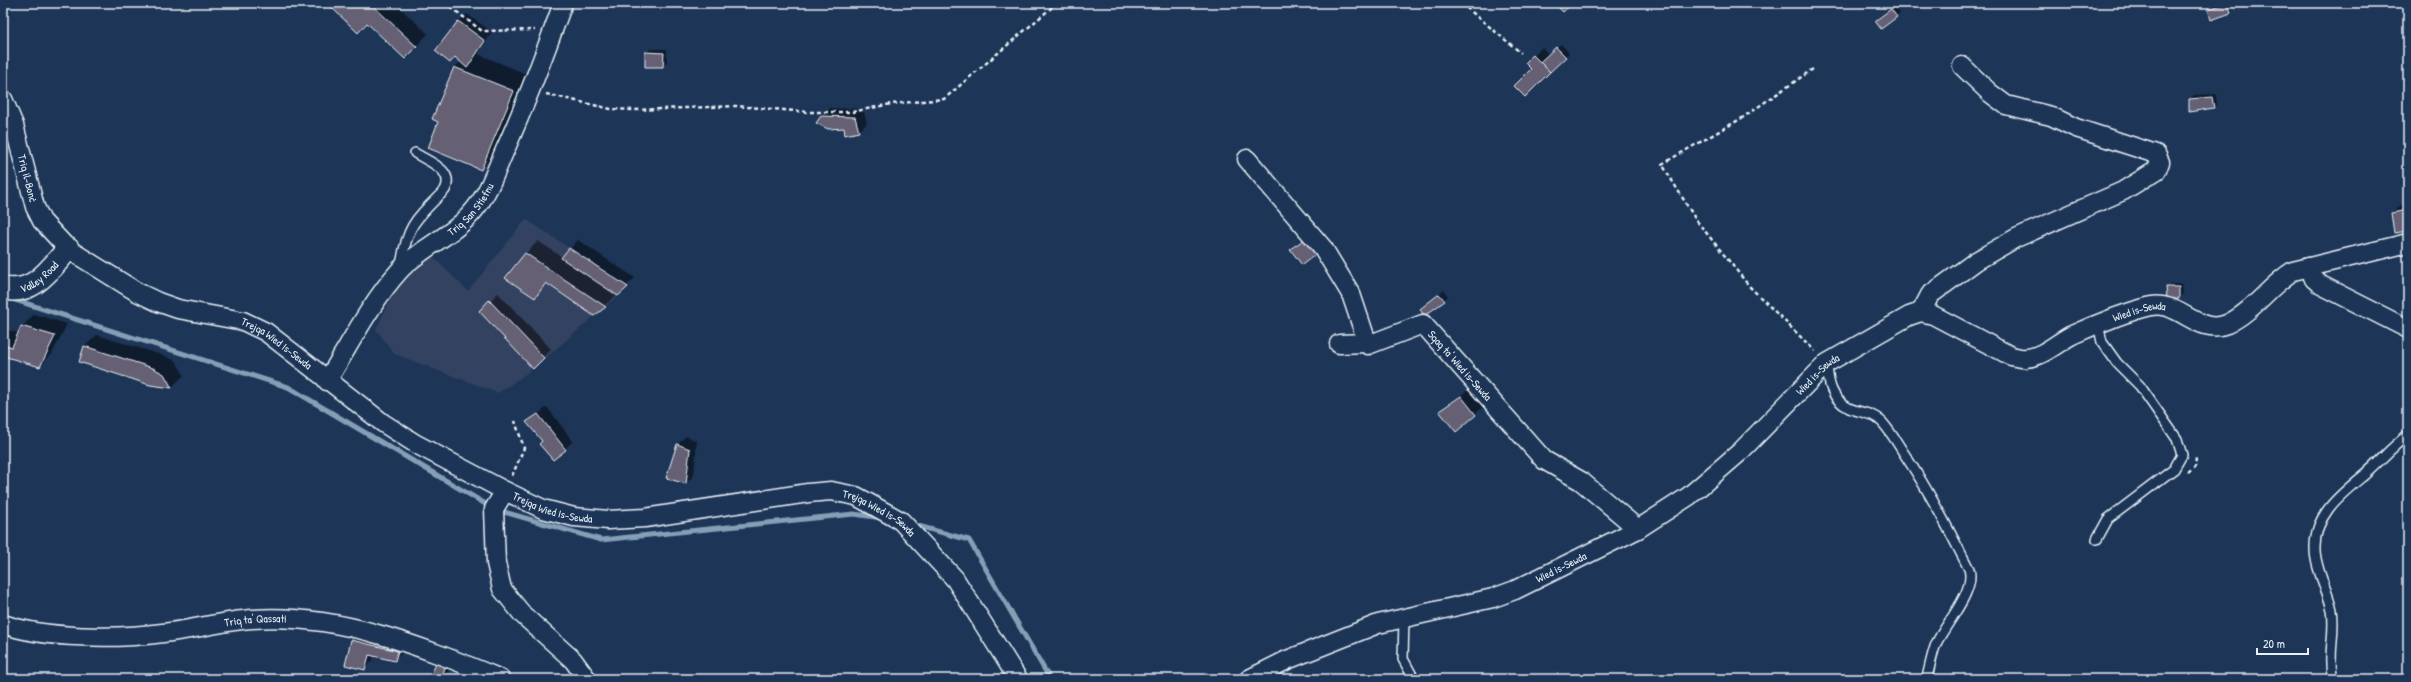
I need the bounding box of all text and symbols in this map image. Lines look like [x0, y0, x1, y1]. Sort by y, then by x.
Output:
street label: Triq il-Bonċ [15, 153, 41, 204]
street label: Triq San Stiefnu [445, 180, 497, 239]
street label: Valley Road [19, 258, 62, 296]
street label: Wied is-Sewda [2111, 298, 2168, 325]
street label: Trejqa Wied Is-Sewda [239, 314, 315, 373]
street label: Sqaq ta' Wied is-Sewda [1425, 327, 1495, 404]
street label: Wied is-Sewda [1793, 350, 1842, 398]
street label: Trejqa Wied Is-Sewda [841, 487, 919, 540]
street label: Trejqa Wied Is-Sewda [510, 489, 594, 526]
street label: Wied is-Sewda [1533, 548, 1589, 586]
street label: Triq ta' Qassati [223, 611, 287, 629]
scale bar [2257, 630, 2308, 656]
text: 20 m [2263, 635, 2285, 652]

